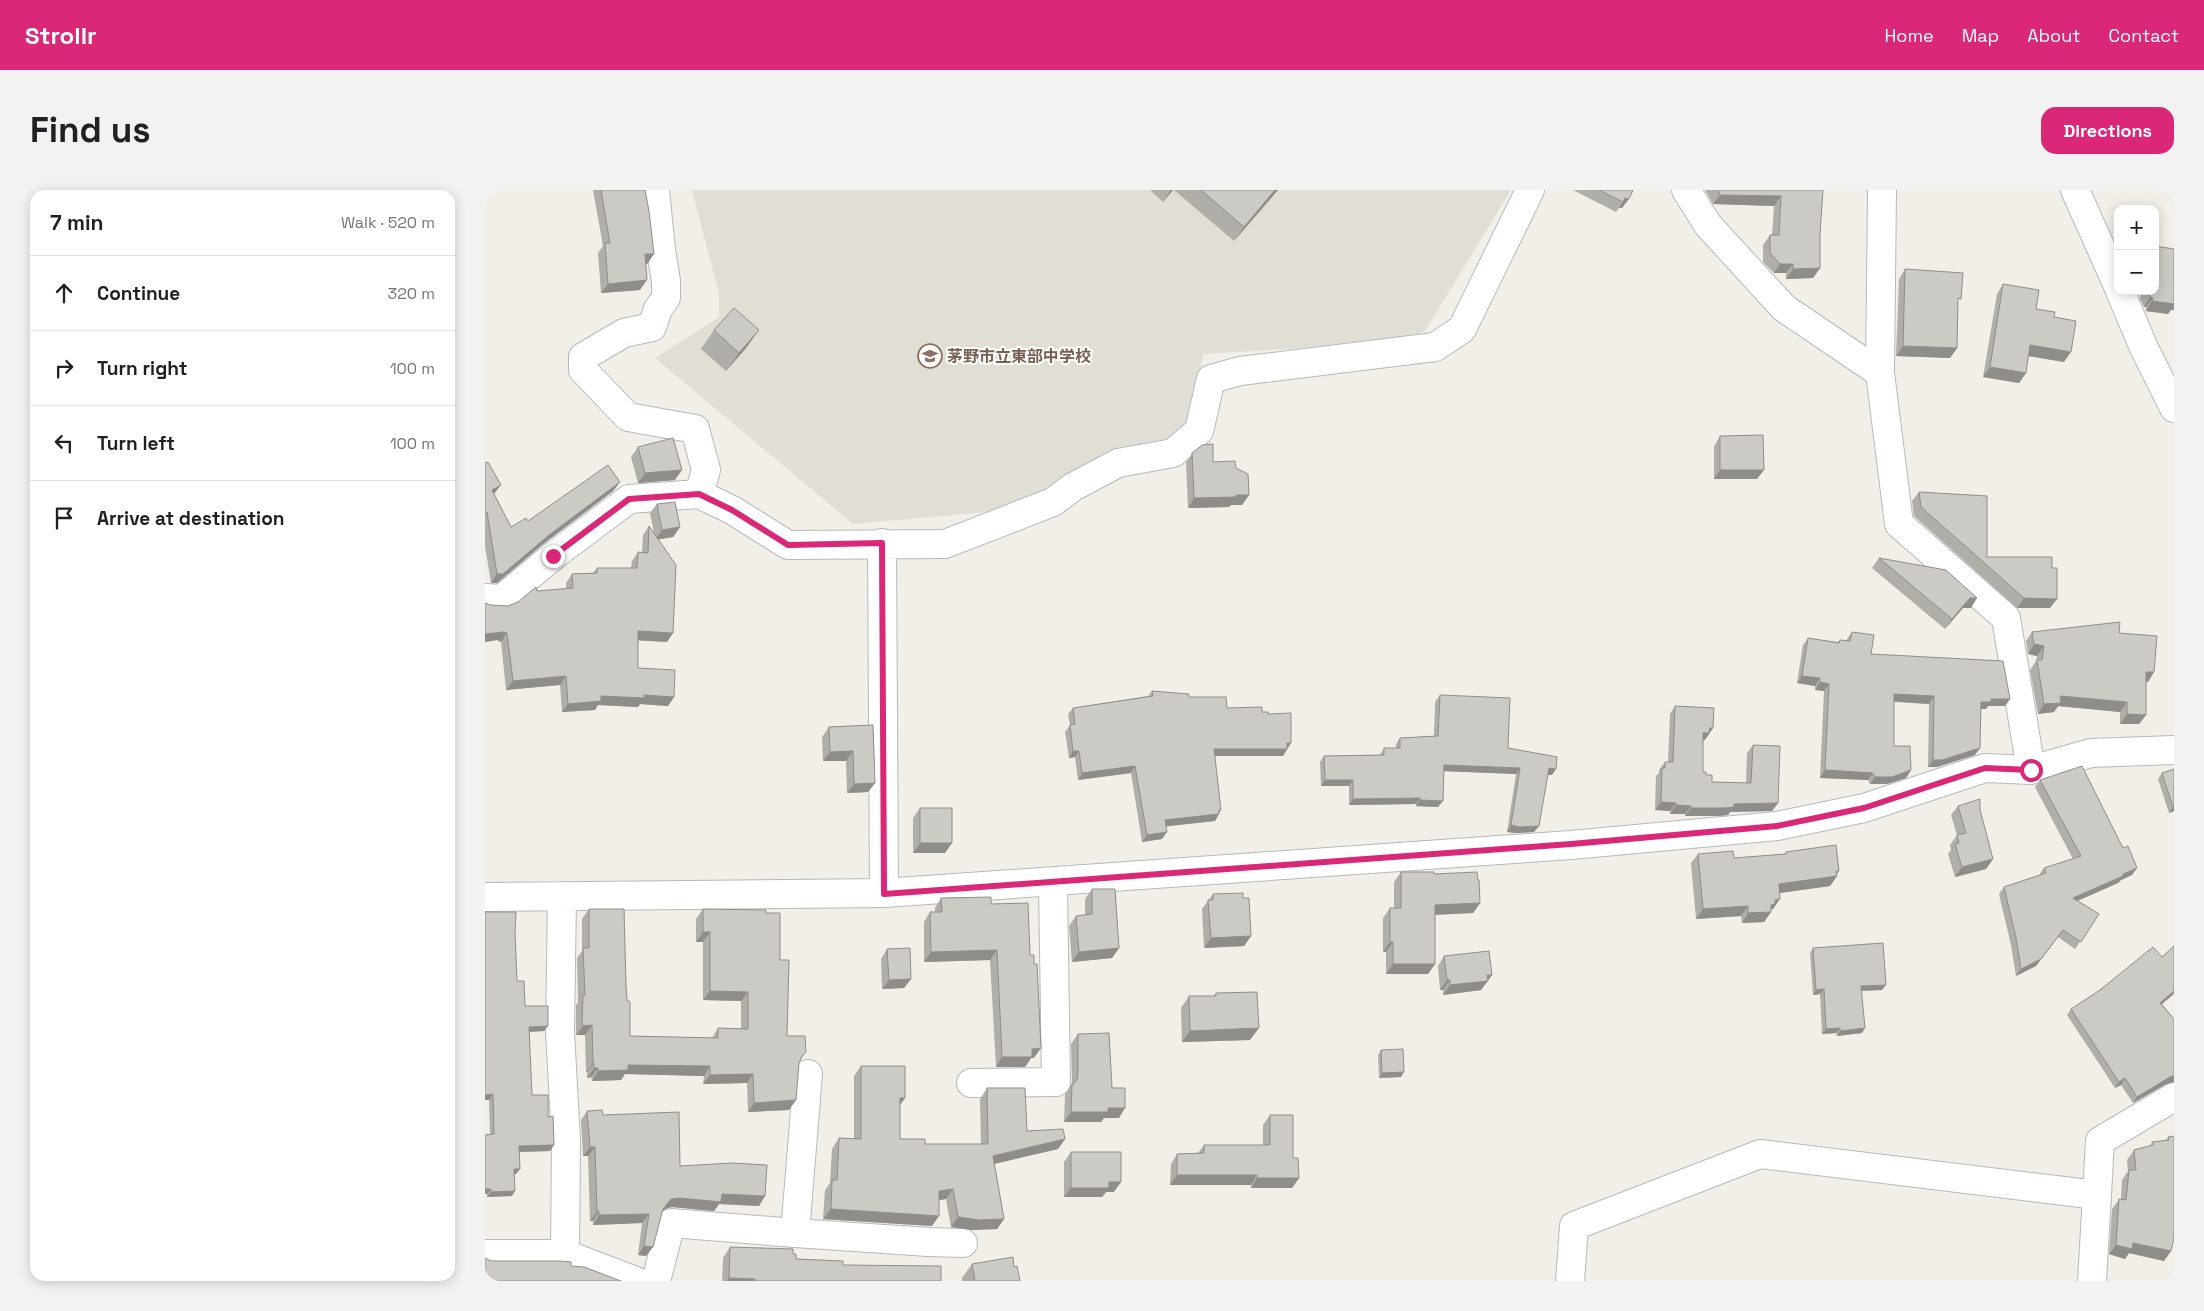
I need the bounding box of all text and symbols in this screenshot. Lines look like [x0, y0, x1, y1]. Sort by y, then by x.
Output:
text: Strollr [25, 20, 97, 51]
text: Home [1885, 24, 1934, 47]
text: Map [1962, 24, 1999, 47]
text: About [2027, 24, 2081, 47]
text: Contact [2109, 24, 2179, 47]
button: Directions [2041, 107, 2174, 154]
text: Find us [30, 108, 151, 152]
map controls [2114, 205, 2159, 295]
button: + [2114, 205, 2159, 250]
text: 7 min [50, 209, 103, 236]
text: Walk · 520 m [341, 212, 435, 233]
button: − [2114, 250, 2159, 295]
icon: ahead [50, 279, 78, 307]
text: Continue [97, 281, 180, 306]
text: 320 m [388, 283, 435, 304]
school or university icon: 茅野市立東部中学校 [917, 343, 943, 369]
place label: 茅野市立東部中学校 [947, 346, 1091, 367]
icon: right [50, 354, 78, 382]
text: Turn right [97, 356, 187, 381]
text: 100 m [390, 358, 435, 379]
icon: left [50, 429, 78, 457]
text: Turn left [97, 431, 175, 456]
text: 100 m [390, 433, 435, 454]
icon: arrive [50, 504, 78, 532]
text: Arrive at destination [97, 506, 285, 531]
route end [542, 545, 565, 568]
route start [2020, 759, 2043, 782]

